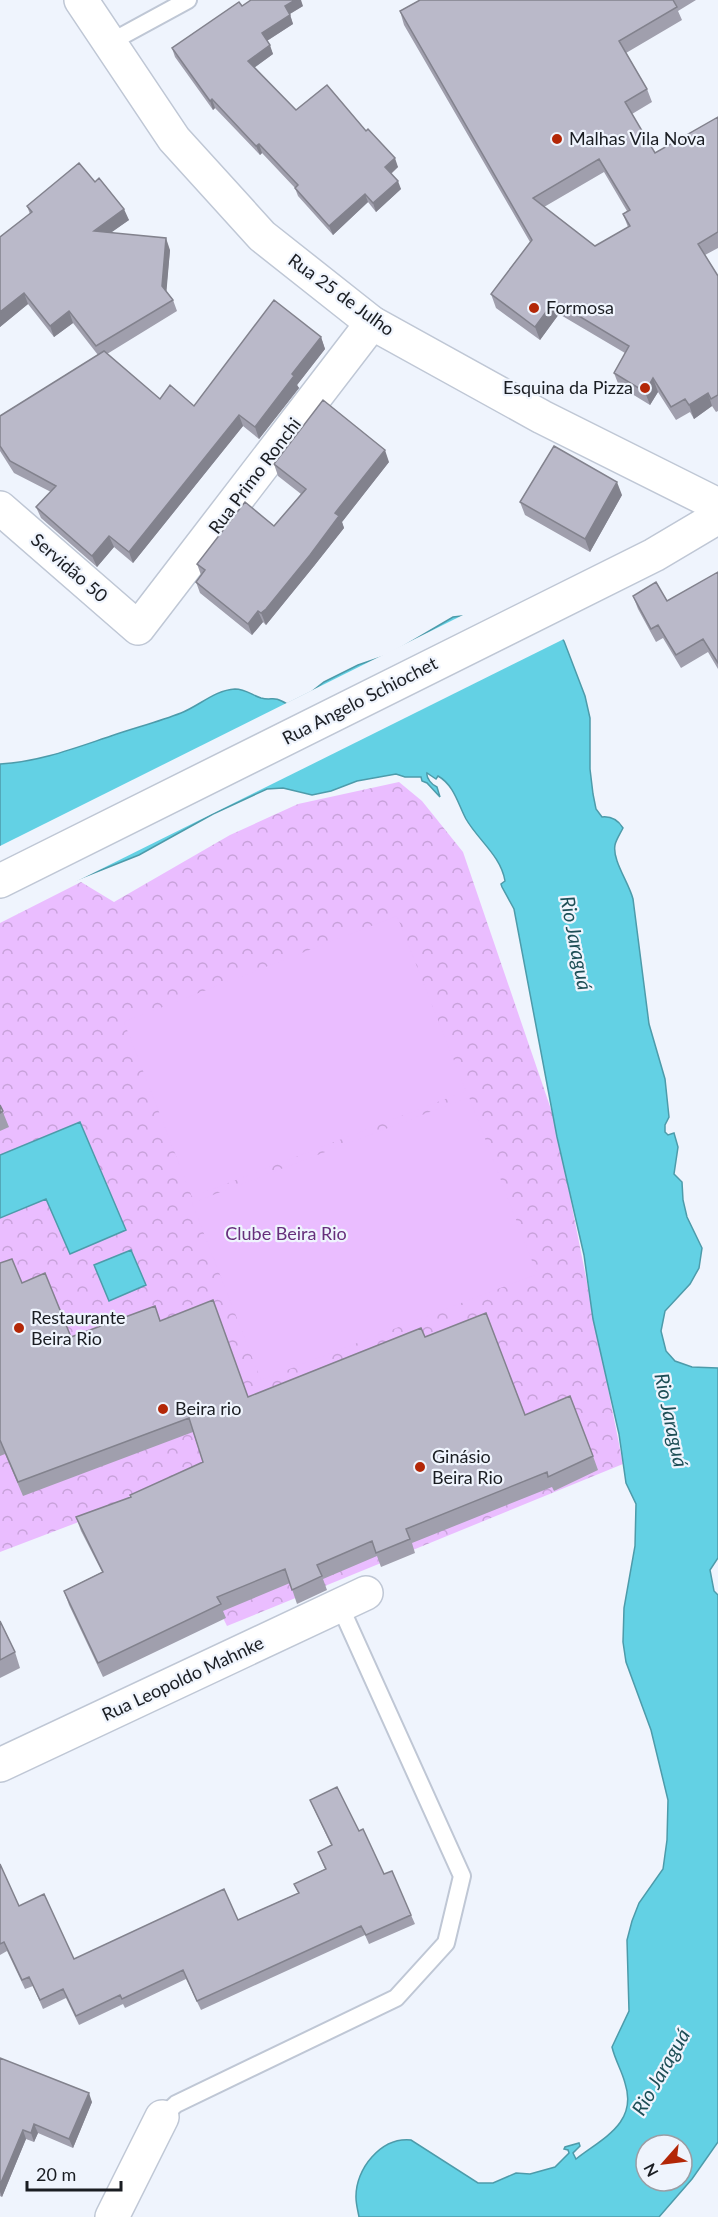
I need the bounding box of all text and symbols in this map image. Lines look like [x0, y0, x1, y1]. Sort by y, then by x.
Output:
place label: Malhas Vila Nova [569, 127, 705, 149]
marker: Malhas Vila Nova [550, 132, 564, 146]
street label: Rua 25 de Julho [284, 248, 399, 340]
place label: Formosa [546, 296, 614, 318]
marker: Formosa [527, 301, 541, 315]
place label: Esquina da Pizza [503, 376, 633, 398]
marker: Esquina da Pizza [638, 381, 652, 395]
street label: Rua Primo Ronchi [203, 413, 305, 538]
street label: Servidão 50 [27, 528, 112, 606]
street label: Rua Angelo Schiochet [278, 651, 441, 749]
water label: Rio Jaraguá [556, 894, 598, 993]
park label: Clube Beira Rio [225, 1222, 347, 1244]
place label: Restaurante Beira Rio [31, 1306, 126, 1349]
marker: Restaurante Beira Rio [12, 1321, 26, 1335]
water label: Rio Jaraguá [650, 1371, 694, 1470]
place label: Beira rio [175, 1397, 241, 1419]
marker: Beira rio [156, 1402, 170, 1416]
place label: Ginásio Beira Rio [432, 1445, 503, 1488]
marker: Ginásio Beira Rio [413, 1460, 427, 1474]
street label: Rua Leopoldo Mahnke [98, 1631, 267, 1725]
water label: Rio Jaraguá [626, 2023, 695, 2119]
north arrow [634, 2133, 694, 2193]
scale bar [27, 2154, 122, 2192]
text: N [639, 2160, 662, 2180]
text: 20 m [36, 2163, 76, 2185]

